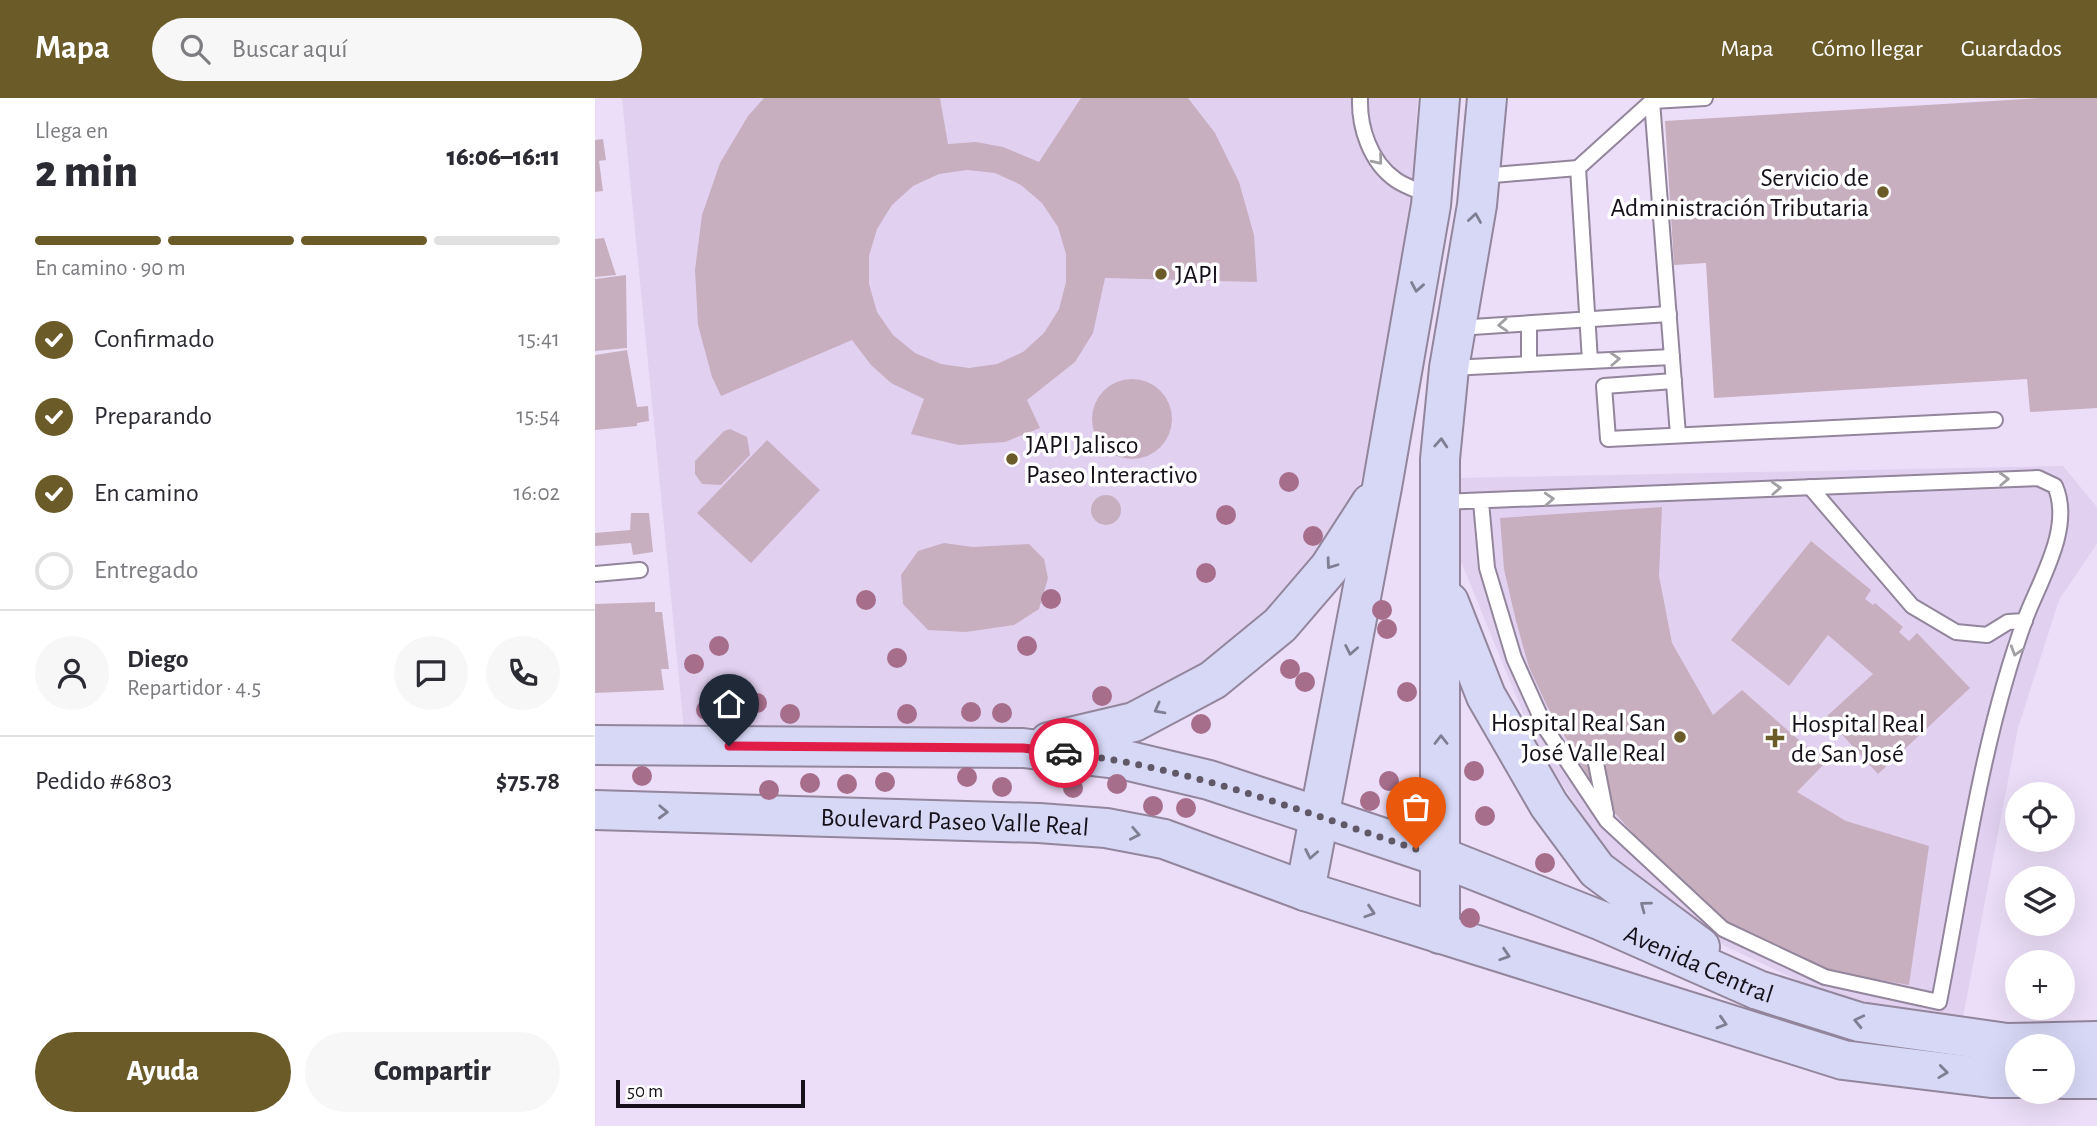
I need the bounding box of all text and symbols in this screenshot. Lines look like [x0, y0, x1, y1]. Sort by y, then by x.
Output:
search box [152, 18, 642, 81]
icon: search [176, 30, 214, 68]
text: Mapa [35, 32, 110, 65]
text: Buscar aquí [232, 36, 348, 62]
text: Mapa [1720, 37, 1774, 61]
text: Cómo llegar [1812, 37, 1923, 61]
text: Guardados [1961, 37, 2062, 61]
text: Llega en [35, 120, 108, 143]
text: 16:06–16:11 [446, 144, 560, 170]
text: 2 min [35, 149, 138, 195]
one-way arrow [1370, 152, 1383, 164]
place label: Servicio de Administración Tributaria [1610, 165, 1869, 221]
marker: Servicio de Administración Tributaria [1875, 184, 1891, 200]
one-way arrow [1467, 212, 1482, 224]
text: En camino · 90 m [35, 257, 186, 280]
place label: JAPI [1175, 262, 1219, 288]
marker: JAPI [1153, 266, 1169, 282]
one-way arrow [1410, 281, 1425, 293]
one-way arrow [1497, 318, 1508, 333]
icon: check [35, 321, 73, 359]
text: Confirmado [94, 326, 215, 352]
text: 15:41 [518, 328, 560, 351]
one-way arrow [1610, 352, 1621, 367]
icon: check [35, 398, 73, 436]
text: Preparando [94, 403, 212, 429]
text: 15:54 [517, 405, 560, 428]
place label: JAPI Jalisco Paseo Interactivo [1026, 432, 1198, 488]
one-way arrow [1433, 437, 1448, 448]
marker: JAPI Jalisco Paseo Interactivo [1004, 451, 1020, 467]
one-way arrow [1999, 472, 2010, 487]
icon: check [35, 475, 73, 513]
text: En camino [94, 480, 199, 506]
one-way arrow [1771, 481, 1782, 496]
text: 16:02 [513, 482, 560, 505]
one-way arrow [1544, 491, 1555, 506]
one-way arrow [1326, 556, 1339, 569]
text: Entregado [94, 557, 199, 583]
button: person [35, 636, 109, 710]
button: chat [394, 636, 468, 710]
button: phone [486, 636, 560, 710]
one-way arrow [1344, 644, 1359, 656]
one-way arrow [2009, 645, 2024, 657]
text: Diego [127, 646, 189, 672]
pin [699, 674, 759, 746]
text: Repartidor · 4.5 [127, 677, 261, 700]
icon: home [710, 685, 748, 723]
one-way arrow [1154, 701, 1166, 714]
place label: Hospital Real San José Valle Real [1491, 710, 1666, 766]
place label: Hospital Real de San José [1791, 711, 1925, 767]
courier [1029, 718, 1099, 788]
marker: Hospital Real de San José [1765, 728, 1785, 748]
marker: Hospital Real San José Valle Real [1672, 729, 1688, 745]
icon: car [1045, 734, 1083, 772]
one-way arrow [1433, 734, 1449, 745]
text: Pedido #6803 [35, 768, 172, 794]
text: $75.78 [496, 768, 560, 794]
pin [1386, 777, 1446, 849]
map controls [2005, 782, 2075, 1104]
button: locate [2005, 782, 2075, 852]
icon: bag [1397, 788, 1435, 826]
one-way arrow [658, 804, 669, 819]
street label: Boulevard Paseo Valle Real [820, 805, 1090, 841]
one-way arrow [1129, 825, 1141, 840]
one-way arrow [1305, 848, 1320, 860]
button: layers [2005, 866, 2075, 936]
one-way arrow [1640, 901, 1652, 914]
one-way arrow [1363, 903, 1375, 918]
street label: Avenida Central [1620, 921, 1777, 1008]
one-way arrow [1498, 947, 1511, 961]
button: + [2005, 950, 2075, 1020]
one-way arrow [1716, 1015, 1728, 1030]
one-way arrow [1853, 1015, 1865, 1029]
button: Ayuda [35, 1032, 291, 1112]
button: Compartir [305, 1032, 560, 1112]
button: − [2005, 1034, 2075, 1104]
one-way arrow [1937, 1065, 1949, 1080]
scale bar [616, 1077, 805, 1109]
text: 50 m [627, 1082, 663, 1101]

